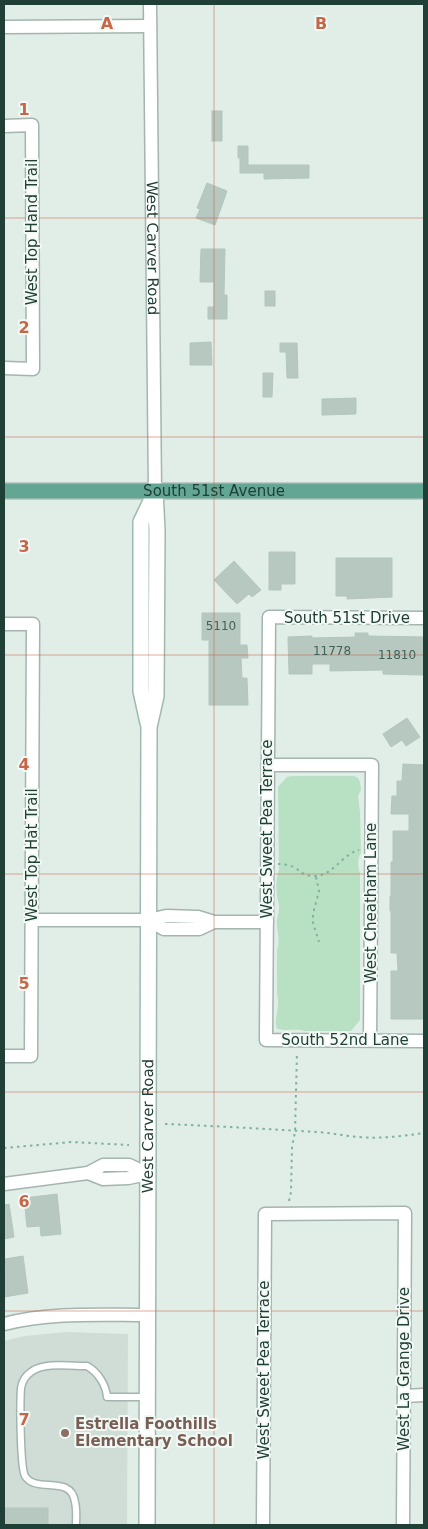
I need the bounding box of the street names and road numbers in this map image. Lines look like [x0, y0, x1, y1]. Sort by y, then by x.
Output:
street label: West Top Hand Trail [23, 159, 41, 305]
street label: West Carver Road [143, 181, 162, 315]
street label: South 51st Avenue [143, 482, 285, 500]
street label: South 51st Drive [284, 609, 410, 627]
street label: West Sweet Pea Terrace [258, 740, 276, 918]
street label: West Top Hat Trail [23, 788, 41, 922]
street label: West Cheatham Lane [362, 823, 380, 983]
street label: South 52nd Lane [281, 1031, 409, 1049]
street label: West Carver Road [139, 1059, 157, 1193]
street label: West Sweet Pea Terrace [255, 1281, 273, 1459]
street label: West La Grange Drive [395, 1287, 413, 1451]

